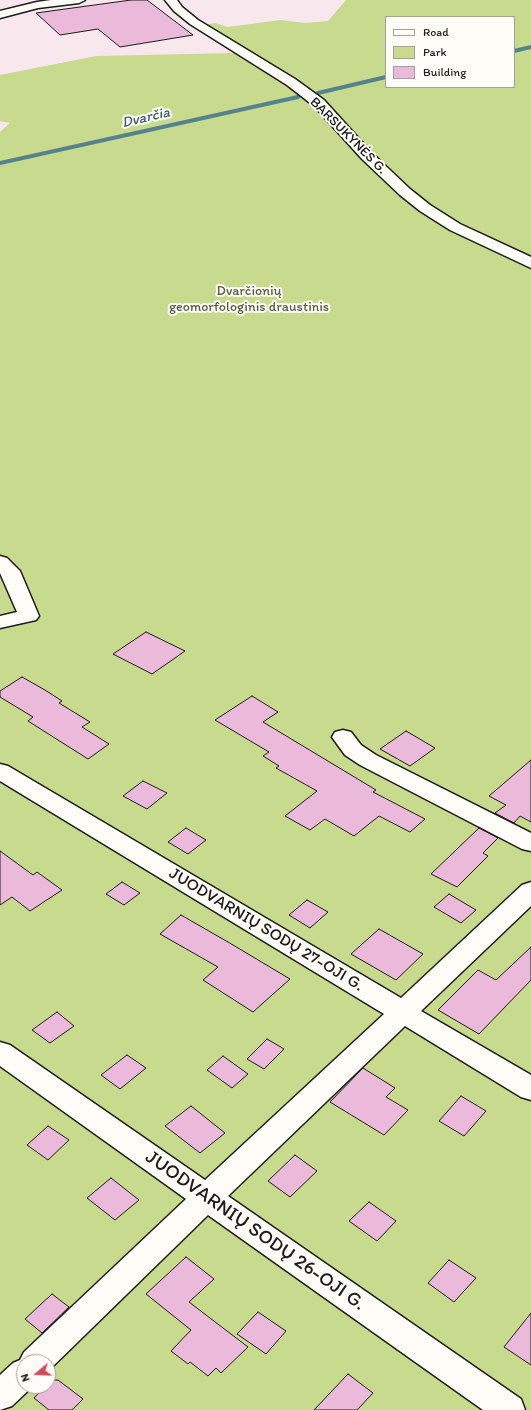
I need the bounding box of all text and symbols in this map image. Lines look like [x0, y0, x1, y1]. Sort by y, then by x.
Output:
legend [385, 16, 515, 88]
text: Road [423, 25, 449, 39]
text: Park [423, 45, 447, 59]
text: Building [423, 65, 466, 79]
street label: BARSUKYNĖS G. [306, 94, 390, 178]
water label: Dvarčia [120, 104, 172, 132]
park label: Dvarčionių geomorfologinis draustinis [169, 283, 329, 316]
street label: JUODVARNIŲ SODŲ 27-OJI G. [165, 864, 367, 996]
street label: JUODVARNIŲ SODŲ 26-OJI G. [140, 1146, 370, 1316]
north arrow [16, 1354, 56, 1394]
text: N [18, 1372, 32, 1383]

